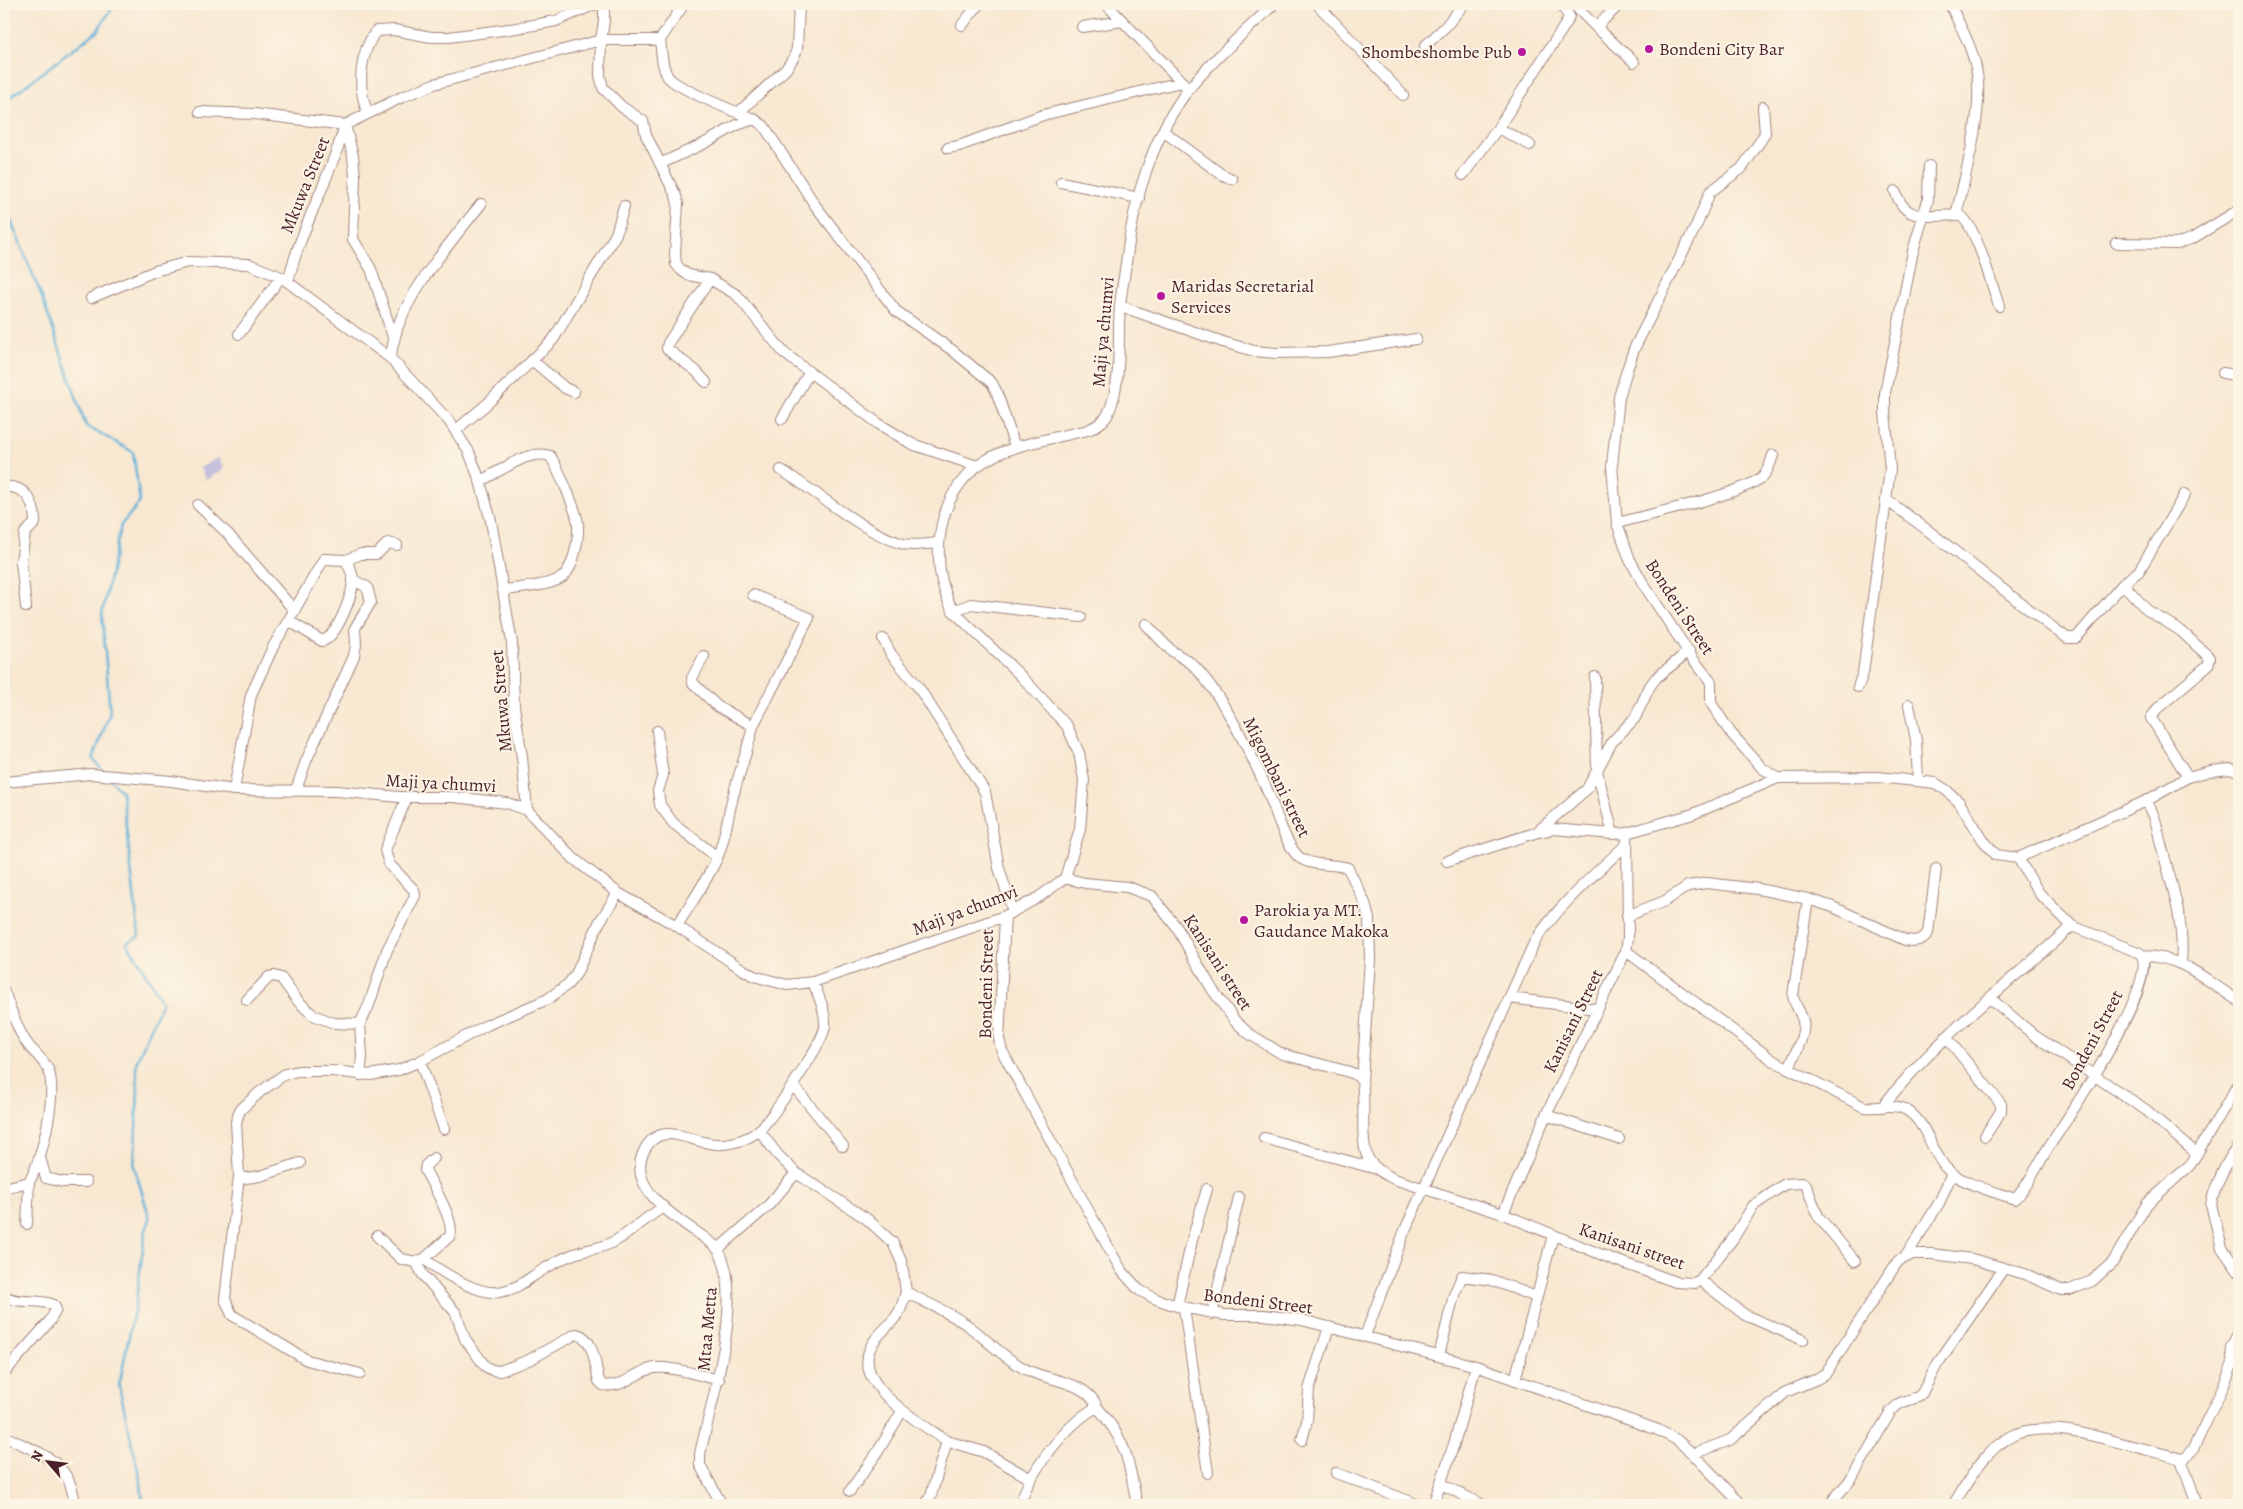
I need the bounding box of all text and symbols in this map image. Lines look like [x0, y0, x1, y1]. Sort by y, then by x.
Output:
place label: Bondeni City Bar [1659, 37, 1784, 61]
place label: Shombeshombe Pub [1362, 40, 1512, 64]
marker: Bondeni City Bar [1643, 43, 1655, 55]
marker: Shombeshombe Pub [1516, 46, 1528, 58]
street label: Mkuwa Street [275, 133, 335, 237]
place label: Maridas Secretarial Services [1171, 274, 1315, 319]
street label: Maji ya chumvi [1086, 276, 1120, 388]
marker: Maridas Secretarial Services [1155, 290, 1167, 302]
street label: Bondeni Street [1640, 554, 1720, 660]
street label: Mkuwa Street [485, 649, 517, 753]
street label: Migombani street [1237, 713, 1317, 841]
street label: Maji ya chumvi [385, 768, 497, 798]
street label: Maji ya chumvi [909, 879, 1021, 941]
place label: Parokia ya MT. Gaudance Makoka [1254, 898, 1389, 943]
street label: Kanisani street [1178, 909, 1258, 1015]
marker: Parokia ya MT. Gaudance Makoka [1238, 914, 1250, 926]
street label: Bondeni Street [973, 929, 999, 1039]
street label: Kanisani Street [1537, 965, 1609, 1077]
street label: Bondeni Street [2056, 986, 2128, 1094]
street label: Kanisani street [1576, 1217, 1688, 1275]
street label: Bondeni Street [1202, 1282, 1314, 1320]
street label: Mtaa Metta [691, 1285, 723, 1372]
north arrow [22, 1436, 72, 1486]
text: N [26, 1447, 48, 1465]

